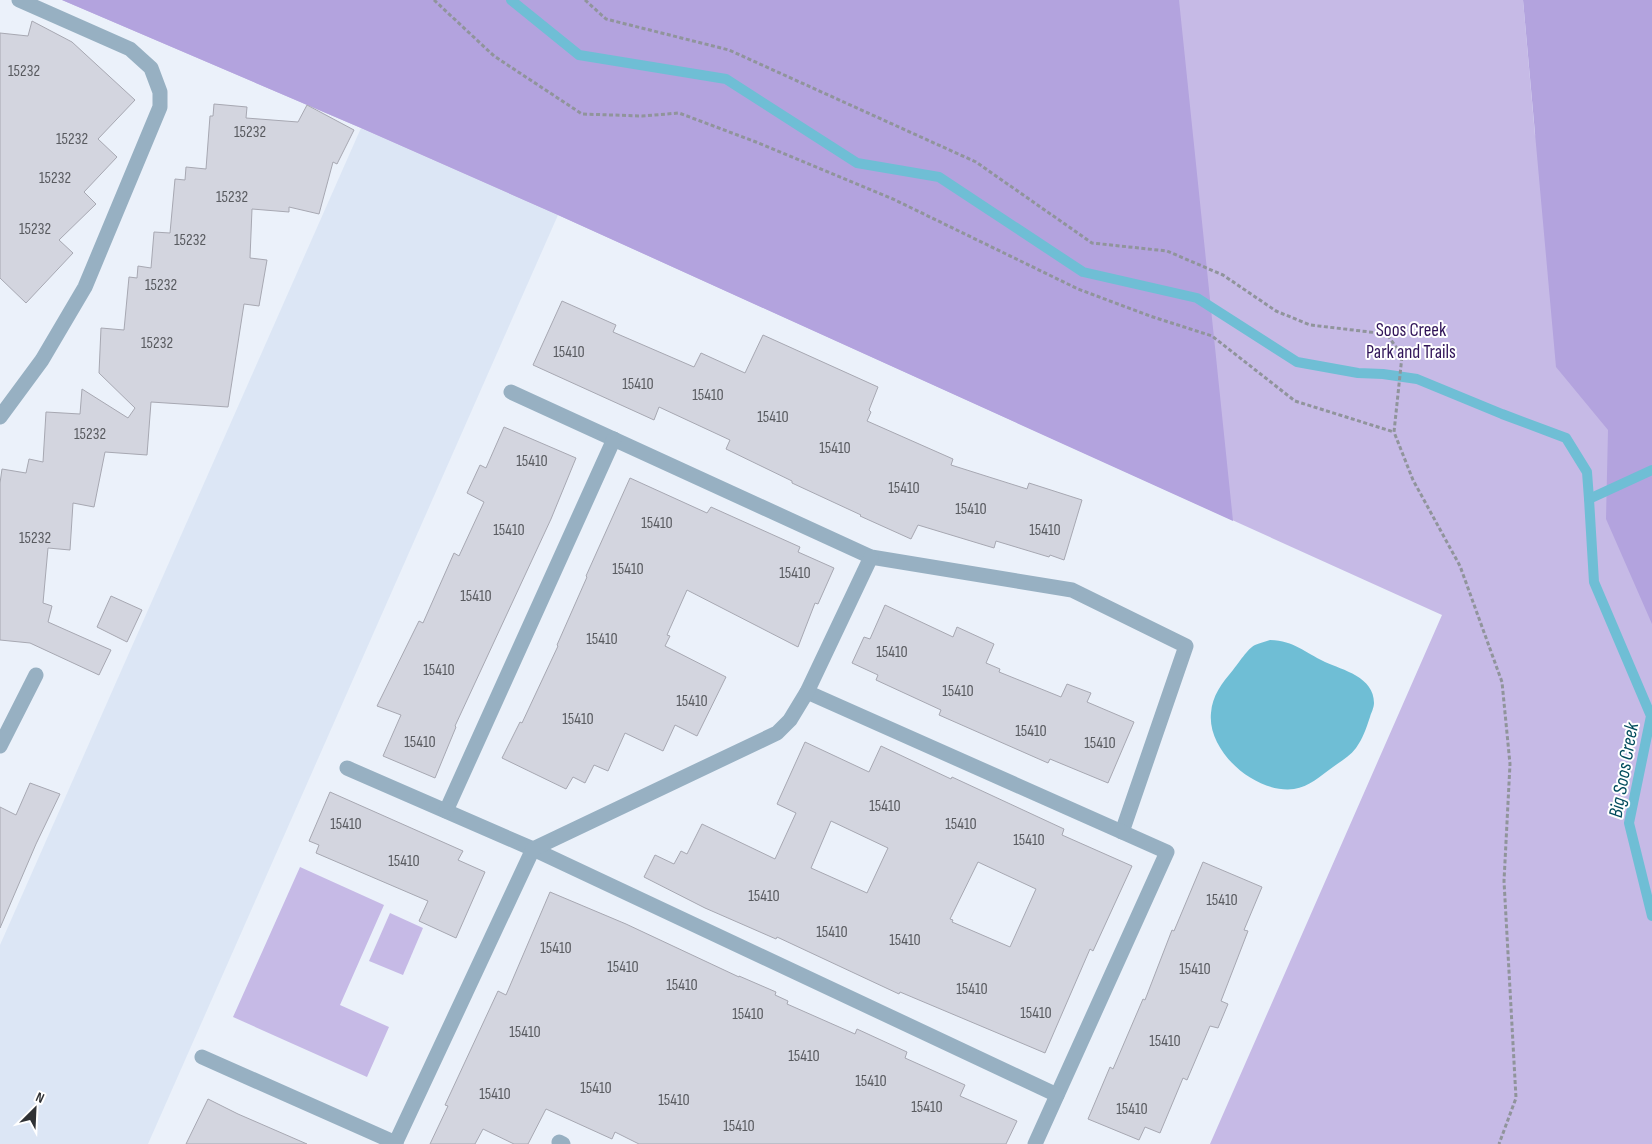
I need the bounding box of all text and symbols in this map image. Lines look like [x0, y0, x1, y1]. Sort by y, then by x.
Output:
house number: 15232 [8, 62, 40, 81]
house number: 15232 [234, 123, 266, 142]
house number: 15232 [56, 130, 88, 149]
house number: 15232 [39, 169, 71, 188]
house number: 15232 [216, 188, 248, 207]
house number: 15232 [19, 220, 51, 239]
house number: 15232 [174, 231, 206, 250]
house number: 15232 [145, 276, 177, 295]
park label: Soos Creek Park and Trails [1366, 319, 1456, 364]
house number: 15232 [141, 334, 173, 353]
house number: 15410 [553, 343, 585, 362]
house number: 15410 [622, 375, 654, 394]
house number: 15410 [692, 386, 724, 405]
house number: 15410 [757, 408, 789, 427]
house number: 15232 [74, 425, 106, 444]
house number: 15410 [819, 439, 851, 458]
house number: 15410 [516, 452, 548, 471]
house number: 15410 [888, 479, 920, 498]
house number: 15410 [955, 500, 987, 519]
house number: 15410 [641, 514, 673, 533]
house number: 15410 [493, 521, 525, 540]
house number: 15410 [1029, 521, 1061, 540]
house number: 15232 [19, 529, 51, 548]
house number: 15410 [612, 560, 644, 579]
house number: 15410 [779, 564, 811, 583]
house number: 15410 [460, 587, 492, 606]
house number: 15410 [586, 630, 618, 649]
house number: 15410 [876, 643, 908, 662]
house number: 15410 [423, 661, 455, 680]
house number: 15410 [942, 682, 974, 701]
house number: 15410 [676, 692, 708, 711]
house number: 15410 [562, 710, 594, 729]
water label: Big Soos Creek [1604, 720, 1644, 820]
house number: 15410 [1015, 722, 1047, 741]
house number: 15410 [404, 733, 436, 752]
house number: 15410 [1084, 734, 1116, 753]
house number: 15410 [869, 797, 901, 816]
house number: 15410 [330, 815, 362, 834]
house number: 15410 [945, 815, 977, 834]
house number: 15410 [1013, 831, 1045, 850]
house number: 15410 [388, 852, 420, 871]
house number: 15410 [748, 887, 780, 906]
house number: 15410 [1206, 891, 1238, 910]
house number: 15410 [816, 923, 848, 942]
house number: 15410 [889, 931, 921, 950]
house number: 15410 [540, 939, 572, 958]
house number: 15410 [607, 958, 639, 977]
house number: 15410 [1179, 960, 1211, 979]
house number: 15410 [666, 976, 698, 995]
house number: 15410 [956, 980, 988, 999]
house number: 15410 [1020, 1004, 1052, 1023]
house number: 15410 [732, 1005, 764, 1024]
house number: 15410 [509, 1023, 541, 1042]
house number: 15410 [1149, 1032, 1181, 1051]
house number: 15410 [788, 1047, 820, 1066]
house number: 15410 [855, 1072, 887, 1091]
house number: 15410 [580, 1079, 612, 1098]
north arrow [10, 1084, 60, 1134]
house number: 15410 [479, 1085, 511, 1104]
text: N [33, 1088, 47, 1107]
house number: 15410 [658, 1091, 690, 1110]
house number: 15410 [911, 1098, 943, 1117]
house number: 15410 [1116, 1100, 1148, 1119]
house number: 15410 [723, 1117, 755, 1136]

